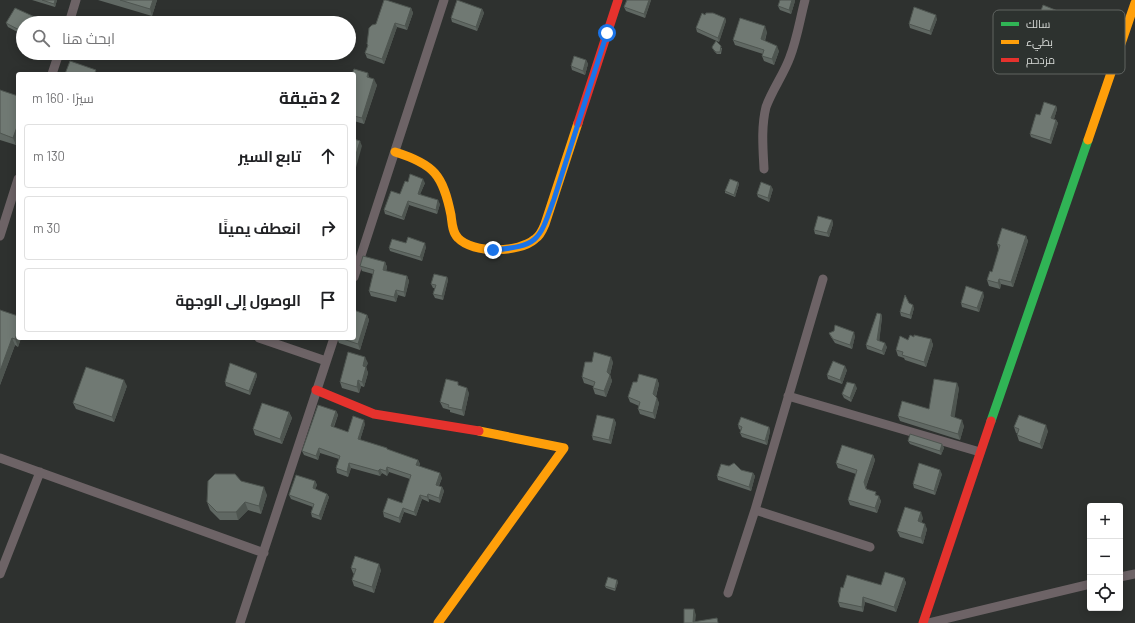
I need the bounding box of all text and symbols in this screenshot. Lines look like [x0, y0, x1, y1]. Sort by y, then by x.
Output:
legend [993, 10, 1125, 74]
search box [16, 16, 356, 60]
text: سالك [1026, 17, 1050, 30]
route start [598, 24, 616, 42]
icon: search [30, 27, 52, 49]
text: ابحث هنا [62, 29, 115, 47]
text: بطيء [1026, 35, 1053, 51]
text: مزدحم [1026, 53, 1055, 68]
text: 2 دقيقة [279, 87, 340, 107]
text: سيرًا · 160 m [32, 90, 94, 106]
icon: ahead [317, 145, 339, 167]
text: تابع السير [238, 147, 301, 165]
text: 130 m [33, 148, 65, 164]
icon: right [317, 217, 339, 239]
text: انعطف يمينًا [218, 219, 301, 237]
text: 30 m [33, 220, 60, 236]
route end [484, 241, 502, 259]
icon: arrive [317, 289, 339, 311]
text: الوصول إلى الوجهة [175, 291, 301, 309]
map controls [1087, 503, 1123, 611]
button: + [1087, 503, 1123, 539]
button: − [1087, 539, 1123, 575]
button: locate [1087, 575, 1123, 611]

